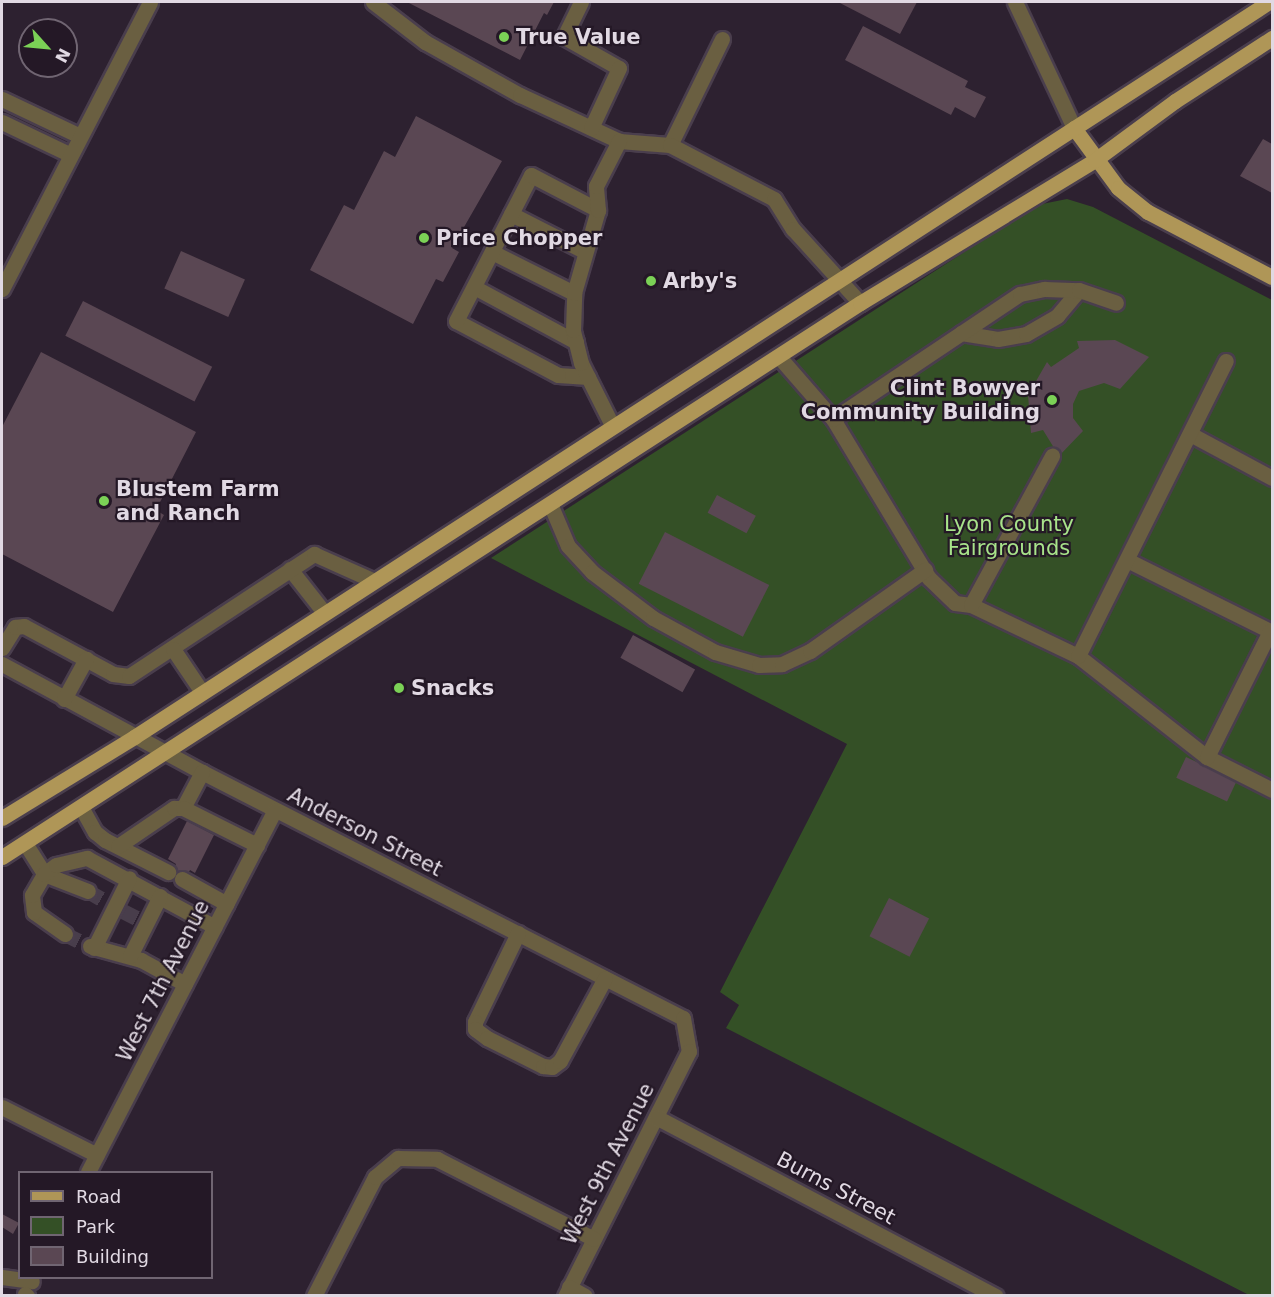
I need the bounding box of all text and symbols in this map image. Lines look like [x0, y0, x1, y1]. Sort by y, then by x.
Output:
north arrow [18, 18, 78, 78]
place label: True Value [516, 24, 641, 50]
marker: True Value [497, 30, 511, 44]
text: N [51, 45, 74, 66]
place label: Price Chopper [436, 225, 602, 251]
marker: Price Chopper [417, 231, 431, 245]
place label: Arby's [663, 268, 737, 294]
marker: Arby's [644, 274, 658, 288]
place label: Clint Bowyer Community Building [801, 375, 1040, 425]
marker: Clint Bowyer Community Building [1045, 393, 1059, 407]
place label: Blustem Farm and Ranch [116, 476, 280, 526]
marker: Blustem Farm and Ranch [97, 494, 111, 508]
park label: Lyon County Fairgrounds [944, 511, 1074, 561]
place label: Snacks [411, 675, 494, 701]
marker: Snacks [392, 681, 406, 695]
street label: Anderson Street [283, 782, 447, 882]
street label: West 7th Avenue [111, 896, 215, 1066]
street label: West 9th Avenue [556, 1079, 660, 1249]
street label: Burns Street [772, 1146, 900, 1230]
legend [18, 1171, 213, 1279]
text: Road [76, 1186, 121, 1207]
text: Park [76, 1216, 115, 1237]
text: Building [76, 1246, 149, 1267]

